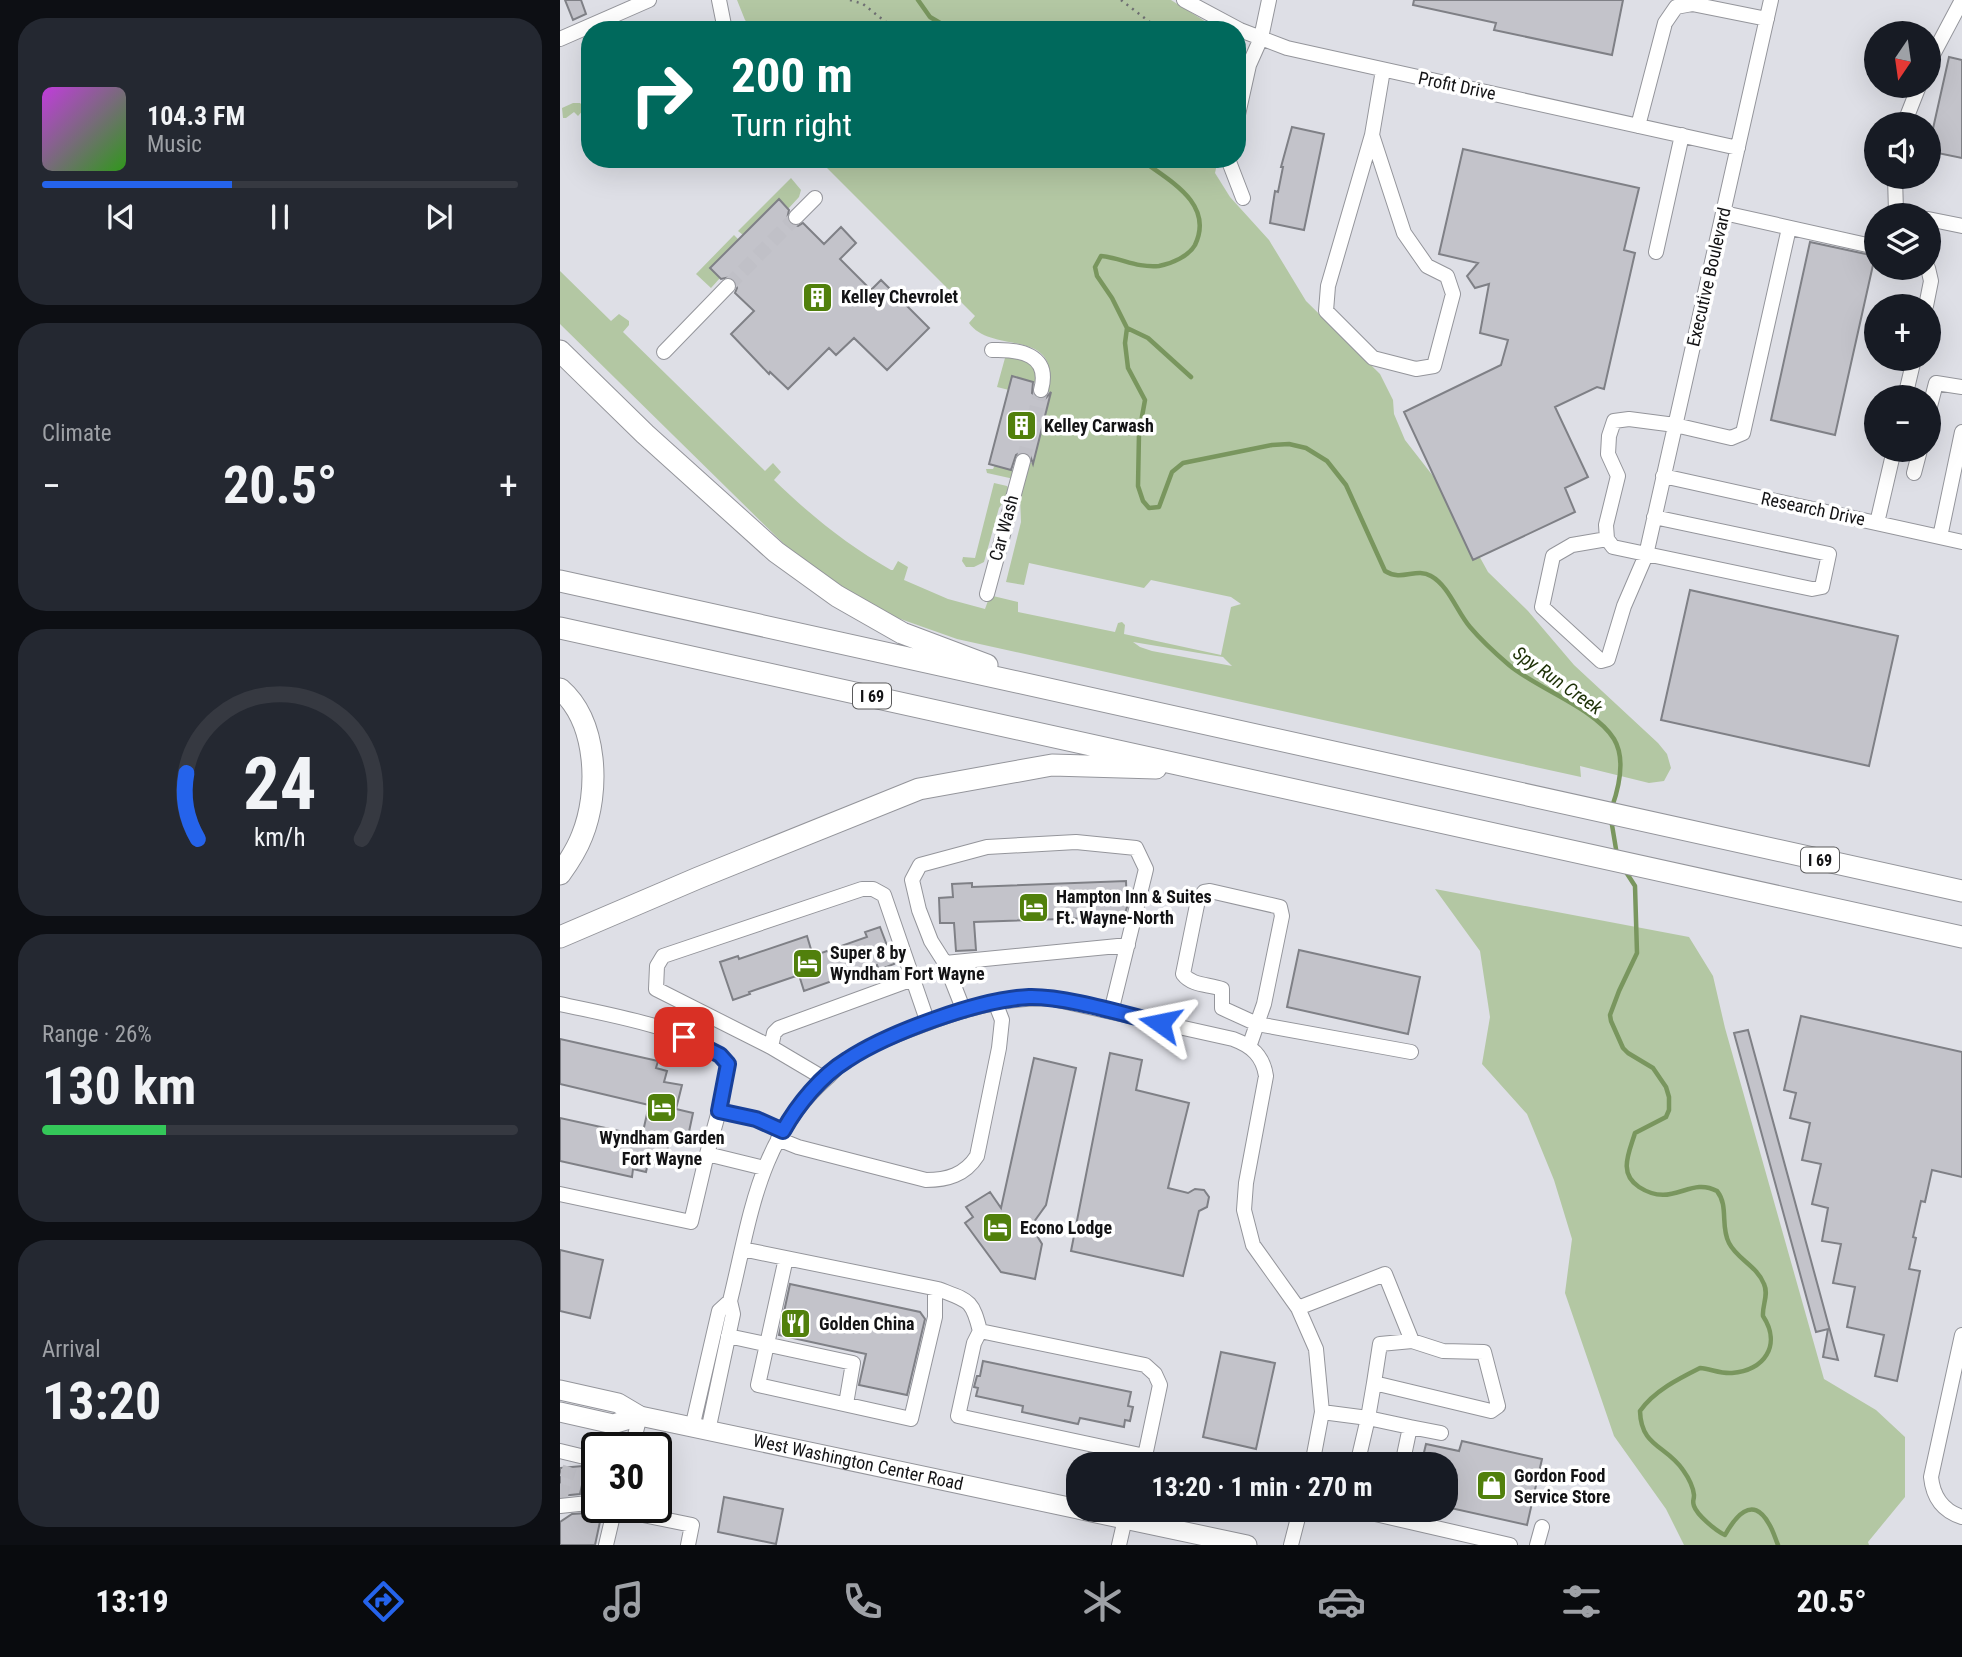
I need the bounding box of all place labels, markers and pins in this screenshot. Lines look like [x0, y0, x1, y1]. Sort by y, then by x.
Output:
building icon: Kelley Chevrolet [801, 280, 835, 314]
place label: Kelley Chevrolet [841, 286, 959, 307]
building icon: Kelley Carwash [1004, 409, 1038, 443]
place label: Kelley Carwash [1044, 415, 1154, 436]
place label: Hampton Inn & Suites Ft. Wayne-North [1056, 886, 1212, 928]
hotel icon: Hampton Inn & Suites Ft. Wayne-North [1016, 890, 1050, 924]
place label: Super 8 by Wyndham Fort Wayne [830, 942, 985, 984]
hotel icon: Super 8 by Wyndham Fort Wayne [790, 946, 824, 980]
pin [654, 1007, 714, 1067]
hotel icon: Wyndham Garden Fort Wayne [645, 1090, 679, 1124]
place label: Wyndham Garden Fort Wayne [599, 1127, 725, 1169]
hotel icon: Econo Lodge [980, 1211, 1014, 1245]
place label: Econo Lodge [1020, 1217, 1112, 1238]
restaurant icon: Golden China [779, 1307, 813, 1341]
place label: Golden China [819, 1313, 915, 1334]
place label: Gordon Food Service Store [1514, 1465, 1611, 1507]
shop icon: Gordon Food Service Store [1474, 1469, 1508, 1503]

